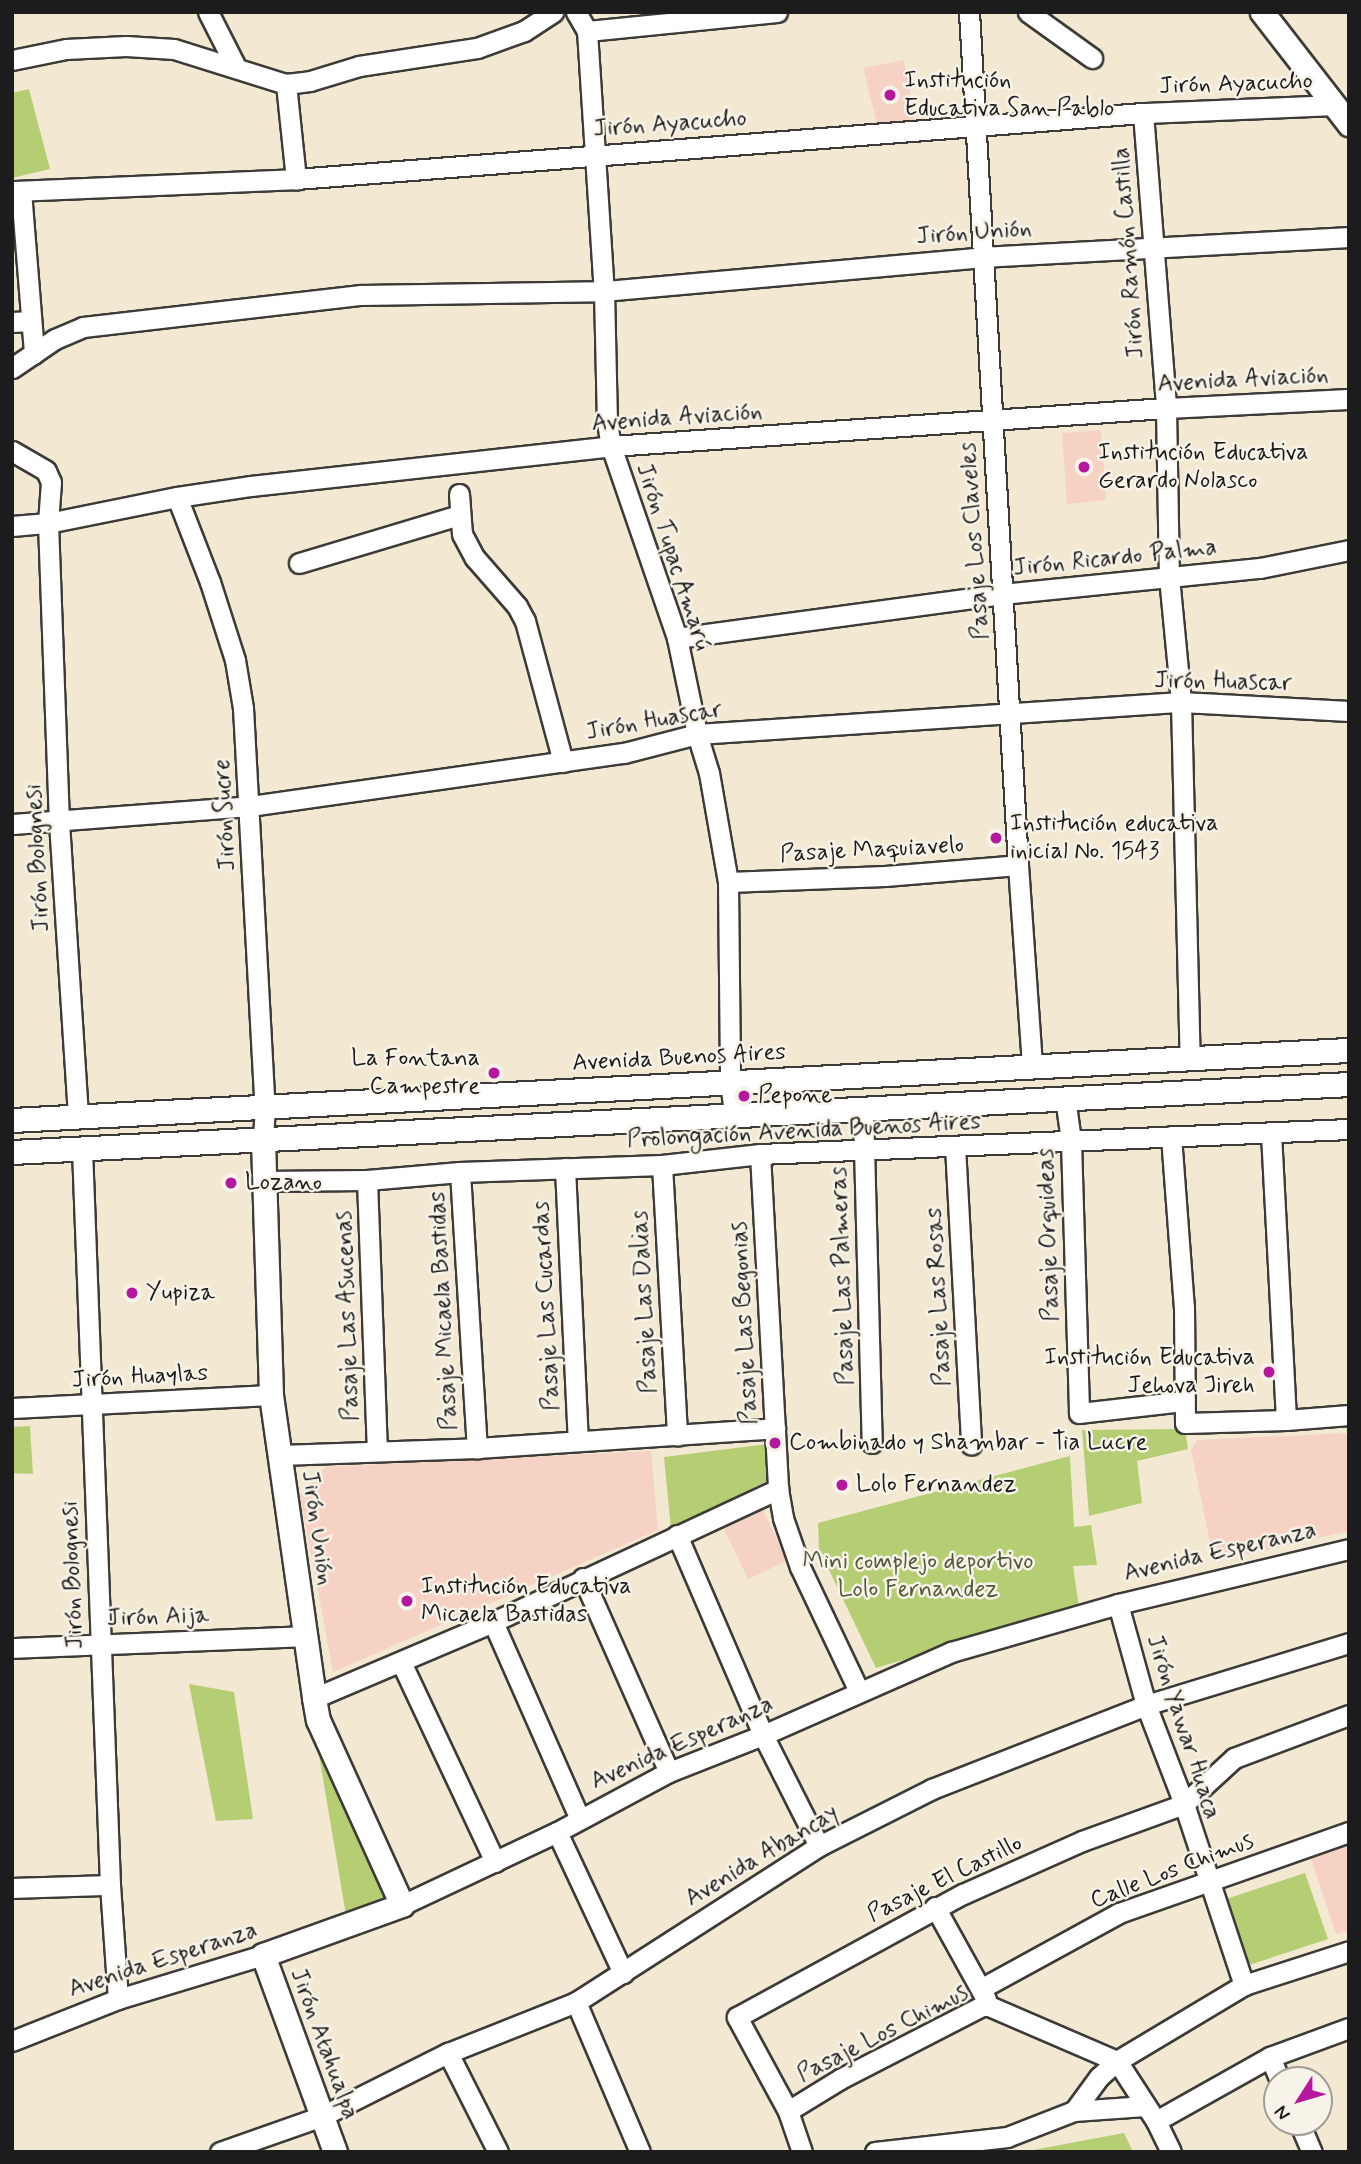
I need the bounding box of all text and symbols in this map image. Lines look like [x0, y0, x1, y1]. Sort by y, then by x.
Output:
place label: Institución Educativa San Pablo [904, 67, 1108, 123]
street label: Jirón Ayacucho [1158, 67, 1314, 101]
marker: Institución Educativa San Pablo [882, 87, 898, 103]
street label: Jirón Ayacucho [592, 104, 748, 144]
street label: Jirón Ramón Castilla [1107, 147, 1151, 359]
street label: Jirón Unión [916, 215, 1032, 251]
street label: Avenida Aviación [1157, 361, 1329, 399]
street label: Avenida Aviación [590, 398, 764, 438]
place label: Institución Educativa Gerardo Nolasco [1098, 439, 1309, 495]
street label: Pasaje Los Claveles [954, 441, 996, 641]
marker: Institución Educativa Gerardo Nolasco [1076, 459, 1092, 475]
street label: Jirón Tupac Amarú [631, 465, 715, 649]
street label: Jirón Ricardo Palma [1010, 533, 1220, 583]
street label: Jirón Huascar [1152, 666, 1294, 698]
street label: Jirón Huascar [582, 695, 726, 747]
street label: Jirón Sucre [208, 757, 242, 873]
street label: Jirón Bolognesi [20, 782, 56, 934]
place label: Institución educativa inicial No. 1543 [1010, 810, 1218, 866]
marker: Institución educativa inicial No. 1543 [988, 830, 1004, 846]
street label: Pasaje Maquiavelo [779, 831, 965, 869]
street label: Avenida Buenos Aires [571, 1038, 787, 1078]
place label: La Fontana Campestre [361, 1045, 480, 1101]
marker: La Fontana Campestre [486, 1065, 502, 1081]
place label: Pepone [758, 1082, 832, 1110]
marker: Pepone [736, 1088, 752, 1104]
street label: Prolongación Avenida Buenos Aires [631, 1108, 977, 1154]
street label: Pasaje Orquideas [1032, 1148, 1066, 1322]
street label: Pasaje Las Palmeras [825, 1165, 861, 1387]
place label: Lozano [245, 1169, 322, 1197]
marker: Lozano [223, 1175, 239, 1191]
street label: Pasaje Micaela Bastidas [423, 1190, 465, 1432]
street label: Pasaje Las Cucardas [527, 1198, 567, 1414]
street label: Pasaje Las Asucenas [330, 1208, 366, 1424]
street label: Pasaje Las Dalias [626, 1210, 664, 1394]
street label: Pasaje Las Rosas [920, 1210, 958, 1384]
street label: Pasaje Las Begonias [725, 1216, 765, 1430]
place label: Yupiza [146, 1279, 215, 1307]
marker: Yupiza [124, 1285, 140, 1301]
place label: Institución Educativa Jehova Jireh [1044, 1344, 1255, 1400]
street label: Jirón Huaylas [70, 1359, 210, 1395]
marker: Institución Educativa Jehova Jireh [1261, 1364, 1277, 1380]
place label: Combinado y Shambar - Tia Lucre [789, 1429, 1145, 1457]
marker: Combinado y Shambar - Tia Lucre [767, 1435, 783, 1451]
street label: Jirón Unión [295, 1470, 339, 1586]
place label: Lolo Fernandez [856, 1471, 1014, 1499]
marker: Lolo Fernandez [834, 1477, 850, 1493]
street label: Jirón Bolognesi [56, 1499, 90, 1651]
street label: Avenida Esperanza [1122, 1516, 1318, 1588]
park label: Mini complejo deportivo Lolo Fernandez [799, 1548, 1037, 1604]
place label: Institución Educativa Micaela Bastidas [421, 1573, 632, 1629]
marker: Institución Educativa Micaela Bastidas [399, 1593, 415, 1609]
street label: Jirón Aija [107, 1601, 209, 1633]
street label: Jirón Yawar Huaca [1139, 1630, 1227, 1824]
street label: Avenida Esperanza [587, 1690, 777, 1796]
street label: Avenida Abancay [680, 1799, 844, 1913]
street label: Calle Los Chimus [1082, 1825, 1262, 1917]
street label: Pasaje El Castillo [861, 1828, 1029, 1930]
street label: Avenida Esperanza [66, 1916, 260, 2004]
street label: Jirón Atahualpa [283, 1962, 365, 2126]
street label: Pasaje Los Chimus [789, 1977, 977, 2091]
north arrow [1263, 2066, 1333, 2136]
text: N [1269, 2100, 1296, 2125]

